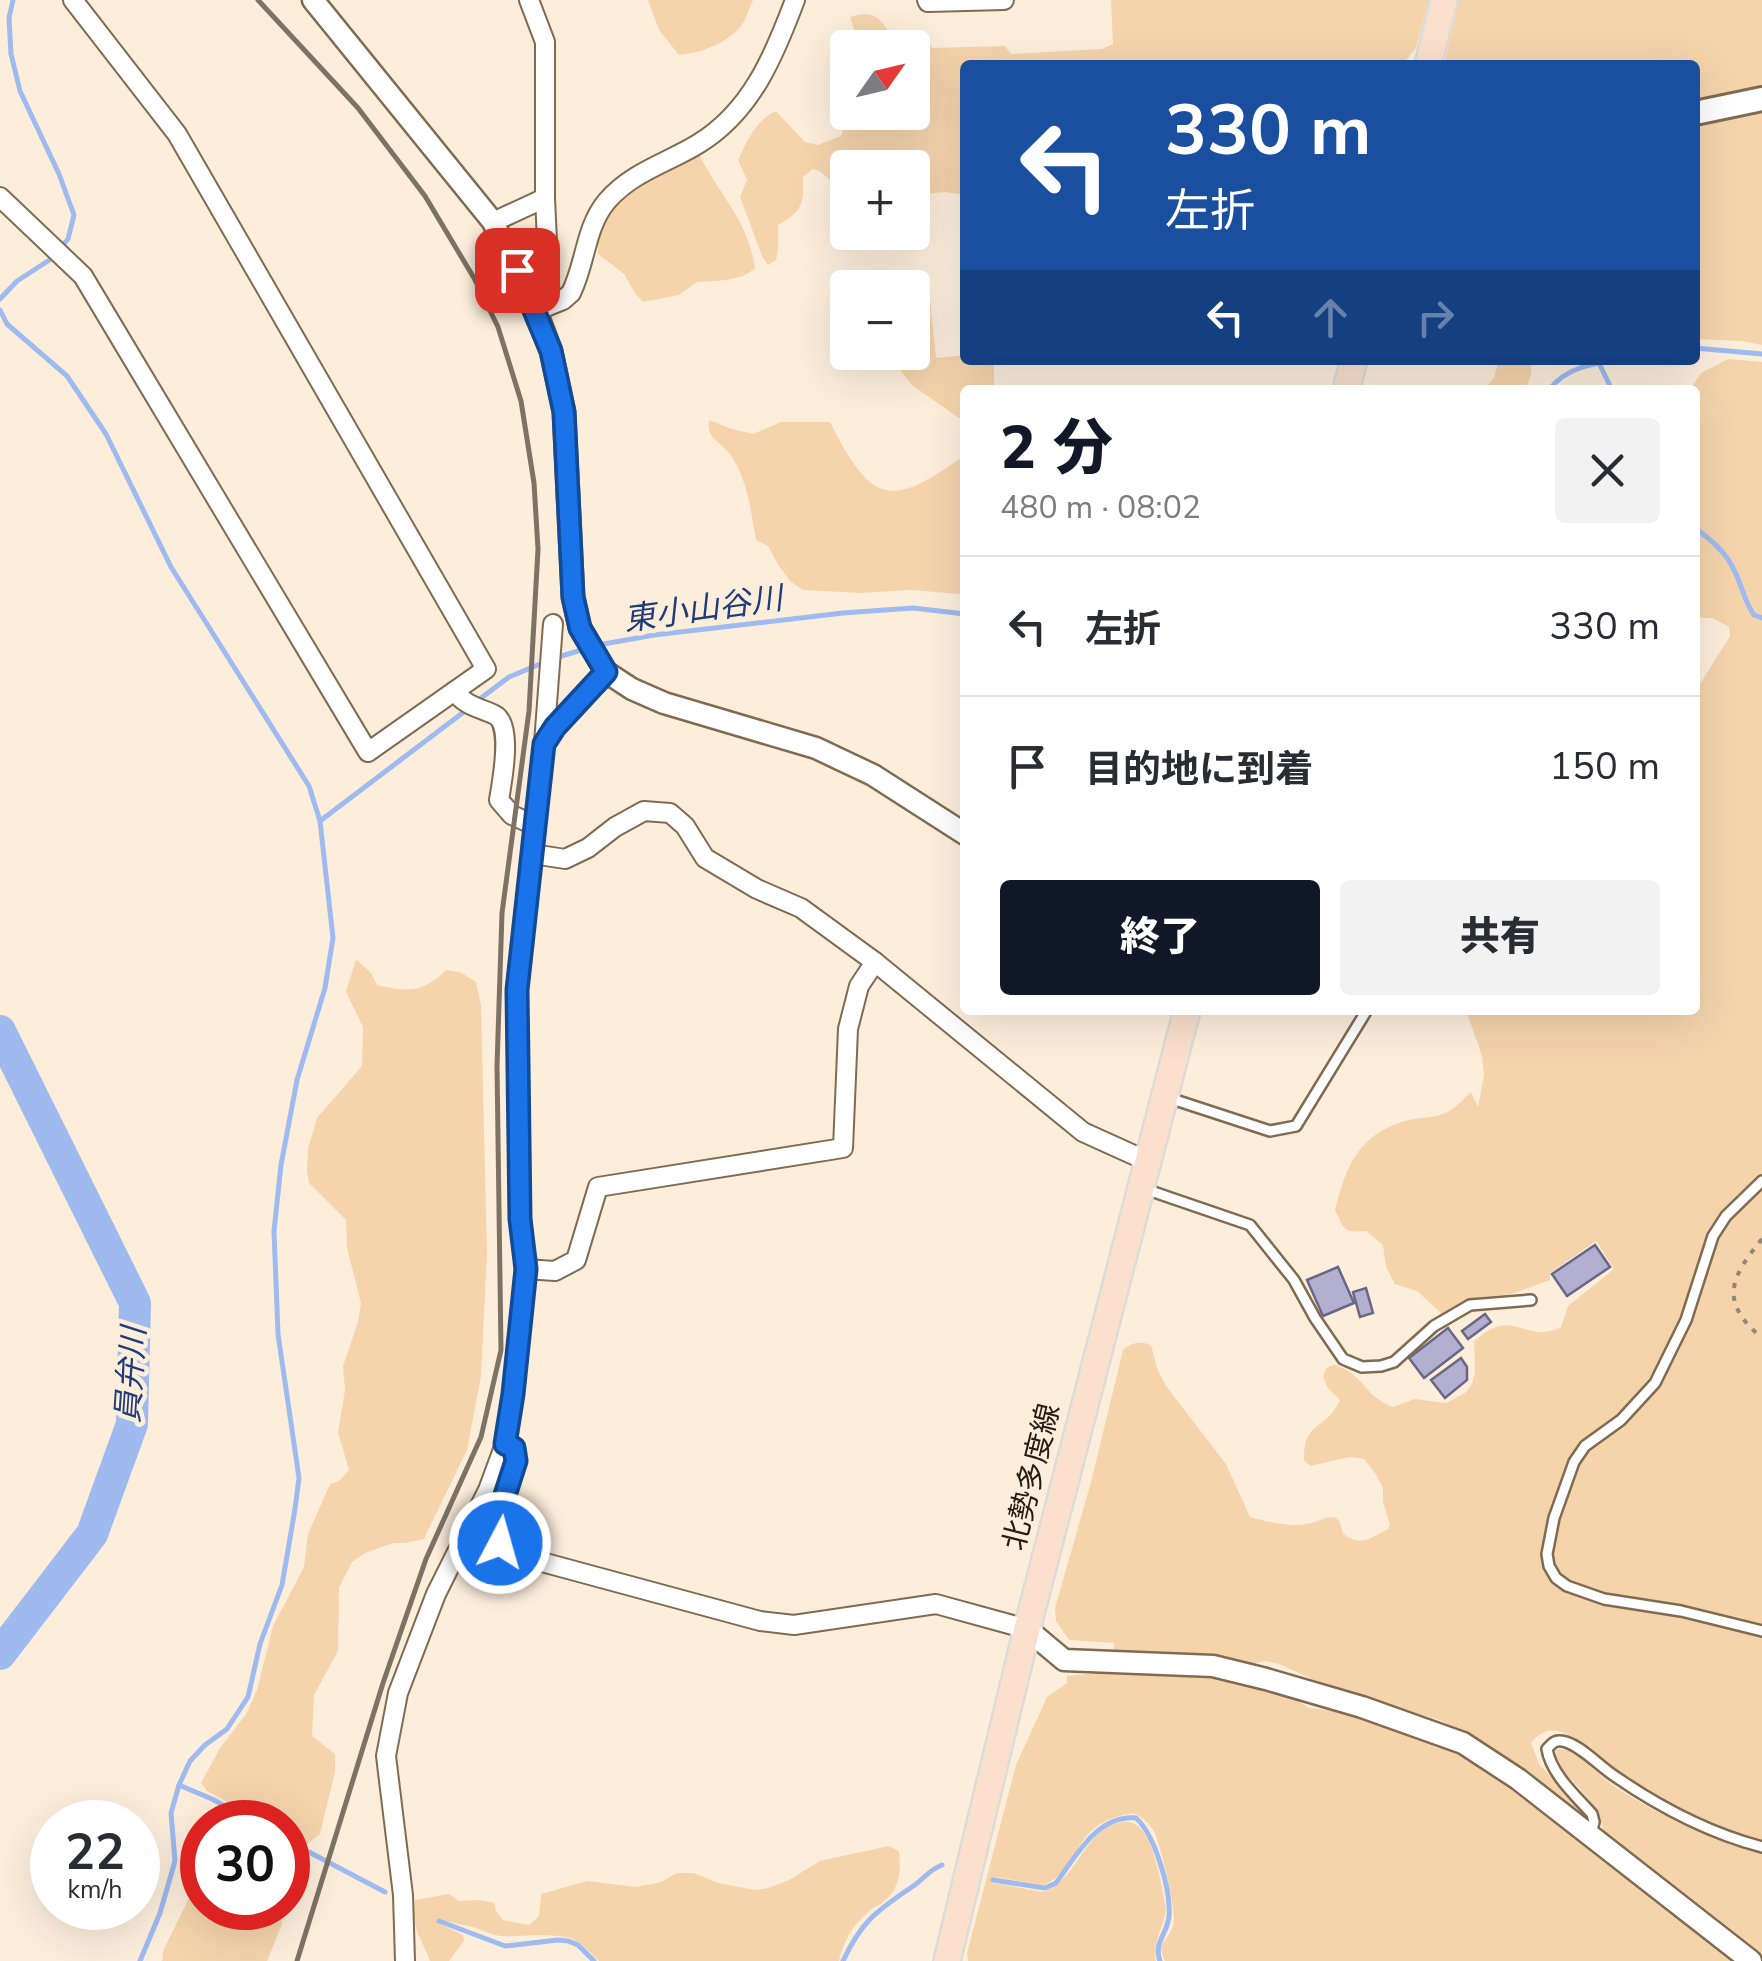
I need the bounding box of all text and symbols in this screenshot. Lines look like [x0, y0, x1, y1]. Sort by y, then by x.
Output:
north arrow [830, 30, 930, 130]
map controls [830, 30, 930, 370]
text: 330 m [1165, 83, 1371, 179]
icon: left [1000, 100, 1130, 230]
button: + [830, 150, 930, 250]
text: 左折 [1165, 181, 1255, 242]
pin [475, 228, 560, 313]
icon: arrive [490, 243, 545, 298]
button: − [830, 270, 930, 370]
icon: left [1198, 290, 1253, 345]
icon: ahead [1303, 290, 1358, 345]
icon: right [1408, 290, 1463, 345]
text: 2 分 [1000, 407, 1113, 489]
button: close [1555, 418, 1660, 523]
text: 480 m · 08:02 [1000, 486, 1201, 529]
water label: 東小山谷川 [621, 576, 788, 641]
icon: left [1000, 599, 1055, 654]
text: 330 m [1549, 601, 1660, 652]
text: 左折 [1085, 604, 1161, 655]
icon: arrive [1000, 739, 1055, 794]
text: 150 m [1549, 741, 1660, 792]
text: 目的地に到着 [1085, 744, 1313, 795]
button: 終了 [1000, 880, 1320, 995]
button: 共有 [1340, 880, 1660, 995]
water label: 員弁川 [106, 1323, 156, 1424]
street label: 北勢多度線 [994, 1399, 1070, 1555]
position arrow [448, 1491, 552, 1595]
speed limit sign: 30 [180, 1800, 310, 1930]
text: 22 [65, 1818, 125, 1887]
text: km/h [67, 1873, 123, 1907]

